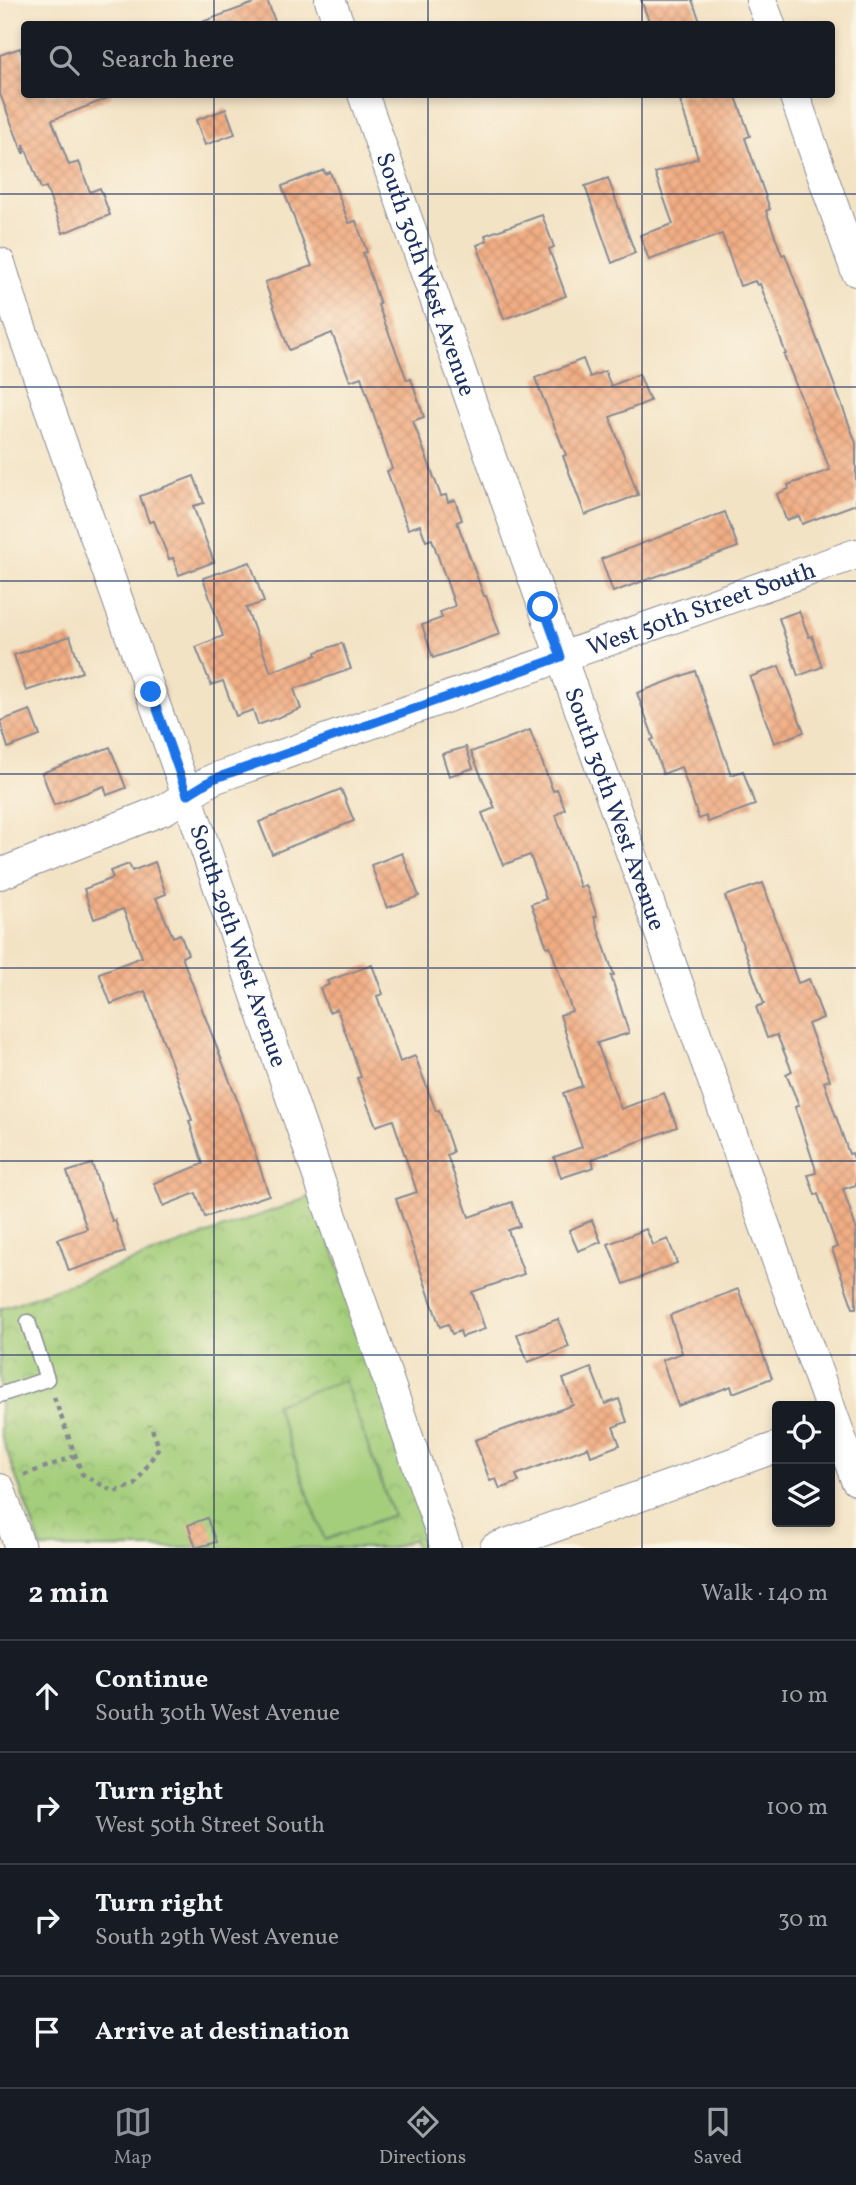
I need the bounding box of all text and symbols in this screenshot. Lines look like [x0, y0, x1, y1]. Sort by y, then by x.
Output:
search box [21, 21, 835, 98]
icon: search [45, 41, 83, 79]
text: Search here [101, 42, 234, 78]
street label: South 30th West Avenue [366, 148, 483, 401]
street label: West 50th Street South [583, 554, 821, 666]
route start [527, 591, 558, 622]
route end [135, 676, 166, 707]
street label: South 30th West Avenue [554, 683, 673, 936]
street label: South 29th West Avenue [179, 820, 294, 1072]
map controls [772, 1401, 835, 1527]
button: locate [772, 1401, 835, 1464]
button: layers [772, 1464, 835, 1527]
text: 2 min [28, 1573, 109, 1615]
text: Walk · 140 m [701, 1578, 828, 1610]
text: Continue [95, 1662, 208, 1698]
icon: ahead [28, 1677, 66, 1715]
text: 10 m [780, 1680, 828, 1712]
text: South 30th West Avenue [95, 1698, 340, 1730]
text: Turn right [95, 1774, 223, 1810]
icon: right [28, 1789, 66, 1827]
text: 100 m [766, 1792, 828, 1824]
text: West 50th Street South [95, 1810, 325, 1842]
text: Turn right [95, 1886, 223, 1922]
icon: right [28, 1901, 66, 1939]
text: 30 m [778, 1904, 828, 1936]
text: South 29th West Avenue [95, 1922, 339, 1954]
icon: arrive [28, 2013, 66, 2051]
text: Arrive at destination [95, 2014, 350, 2050]
tab: Map [114, 2103, 152, 2171]
tab: Directions [379, 2103, 466, 2171]
tab: Saved [693, 2103, 742, 2171]

